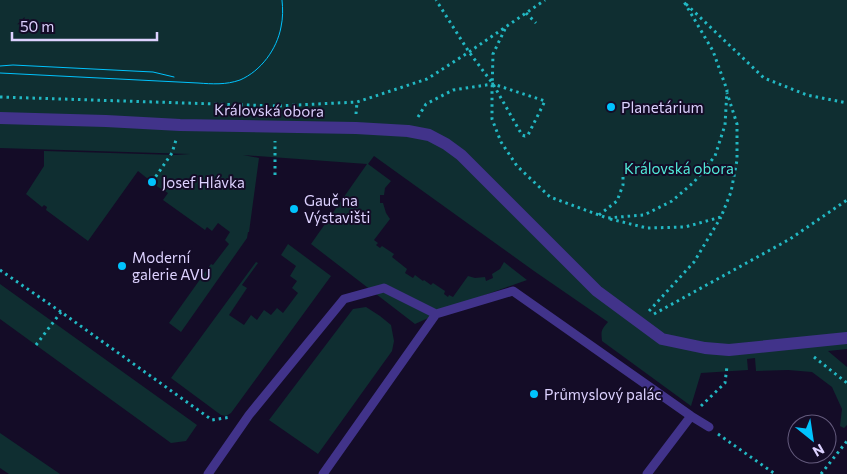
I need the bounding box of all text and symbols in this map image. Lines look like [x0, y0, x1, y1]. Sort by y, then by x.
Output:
scale bar [12, 10, 158, 42]
text: 50 m [20, 17, 54, 35]
place label: Planetárium [621, 98, 704, 116]
street label: Královská obora [214, 100, 324, 120]
marker: Planetárium [605, 101, 617, 113]
park label: Královská obora [624, 159, 734, 177]
place label: Josef Hlávka [162, 173, 245, 191]
marker: Josef Hlávka [146, 176, 158, 188]
place label: Gauč na Výstavišti [304, 191, 370, 226]
marker: Gauč na Výstavišti [288, 203, 300, 215]
place label: Moderní galerie AVU [132, 248, 211, 283]
marker: Moderní galerie AVU [116, 260, 128, 272]
place label: Průmyslový palác [544, 385, 662, 403]
marker: Průmyslový palác [528, 388, 540, 400]
north arrow [787, 414, 837, 464]
text: N [810, 441, 828, 461]

